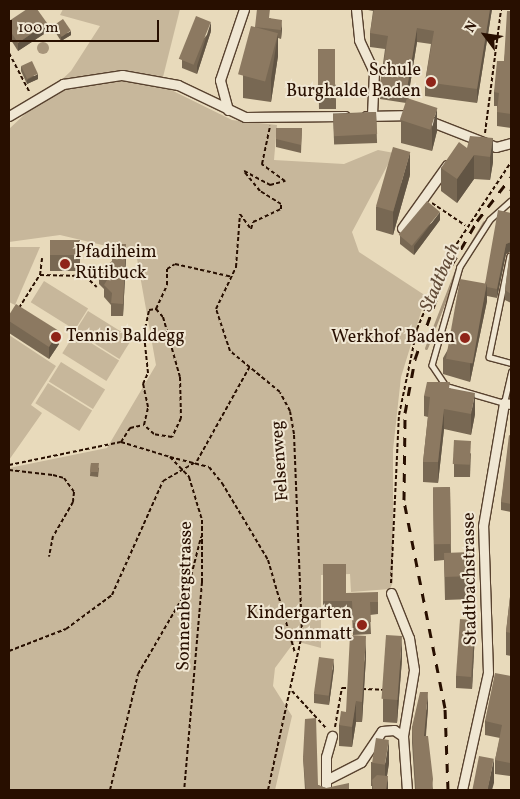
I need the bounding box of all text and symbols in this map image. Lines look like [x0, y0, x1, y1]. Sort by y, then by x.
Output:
scale bar [12, 10, 161, 42]
north arrow [460, 10, 510, 60]
text: 100 m [18, 18, 58, 39]
text: N [461, 18, 482, 36]
place label: Schule Burghalde Baden [286, 61, 421, 104]
marker: Schule Burghalde Baden [425, 76, 437, 88]
water label: Stadtbach [416, 240, 466, 316]
place label: Pfadiheim Rütibuck [75, 243, 157, 286]
marker: Pfadiheim Rütibuck [59, 258, 71, 270]
place label: Tennis Baldegg [66, 326, 185, 348]
place label: Werkhof Baden [333, 327, 455, 349]
marker: Tennis Baldegg [50, 331, 62, 343]
marker: Werkhof Baden [459, 332, 471, 344]
street label: Felsenweg [267, 420, 295, 502]
street label: Stadtbachstrasse [459, 512, 483, 646]
street label: Sonnenbergstrasse [174, 521, 198, 671]
place label: Kindergarten Sonnmatt [246, 604, 352, 646]
marker: Kindergarten Sonnmatt [356, 619, 368, 631]

